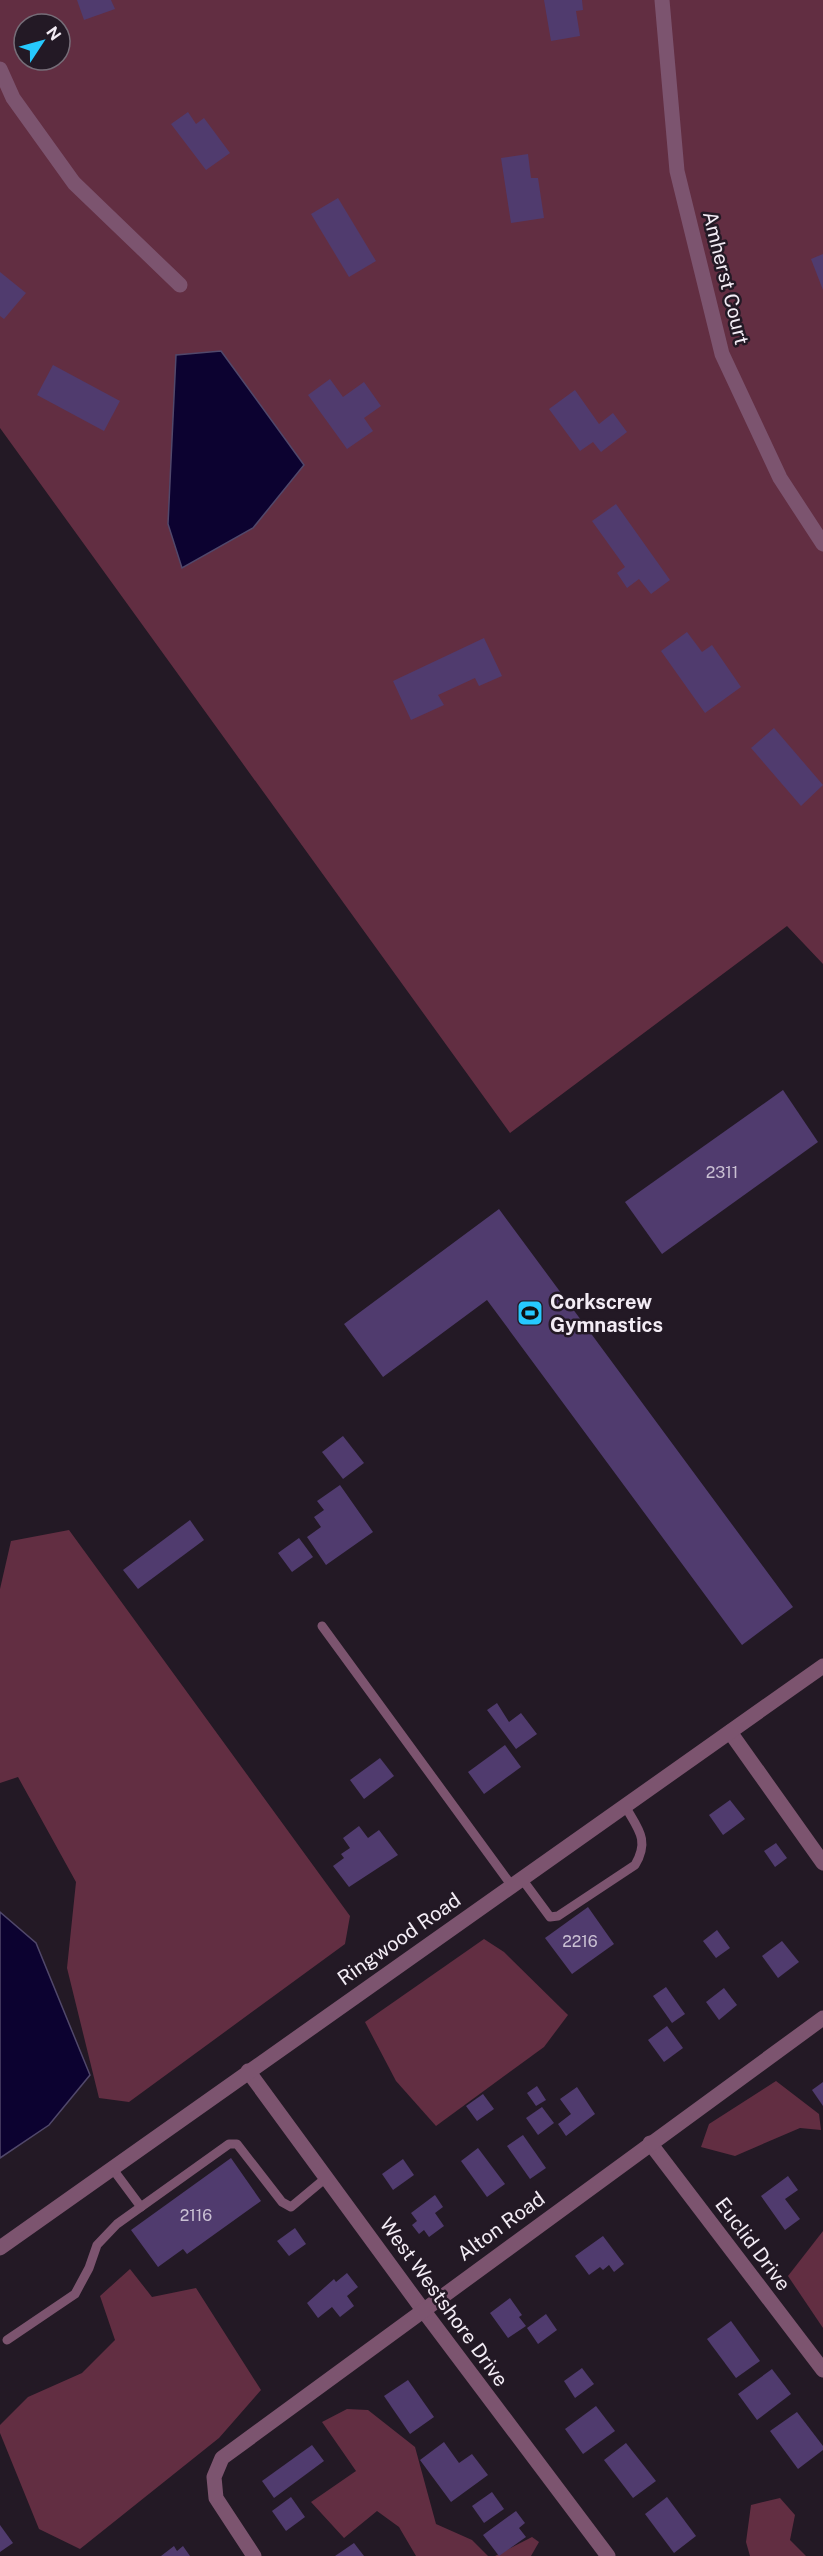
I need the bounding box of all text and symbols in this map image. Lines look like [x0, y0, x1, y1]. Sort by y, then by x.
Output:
north arrow [12, 12, 72, 72]
text: N [42, 23, 65, 44]
street label: Amherst Court [698, 209, 754, 347]
house number: 2311 [706, 1163, 738, 1182]
place label: Corkscrew Gymnastics [550, 1290, 663, 1337]
sports icon: Corkscrew Gymnastics [515, 1298, 545, 1328]
street label: Ringwood Road [333, 1888, 465, 1990]
house number: 2216 [562, 1932, 598, 1951]
street label: Alton Road [453, 2186, 549, 2266]
street label: Euclid Drive [710, 2193, 796, 2295]
house number: 2116 [180, 2206, 212, 2225]
street label: West Westshore Drive [375, 2213, 513, 2391]

